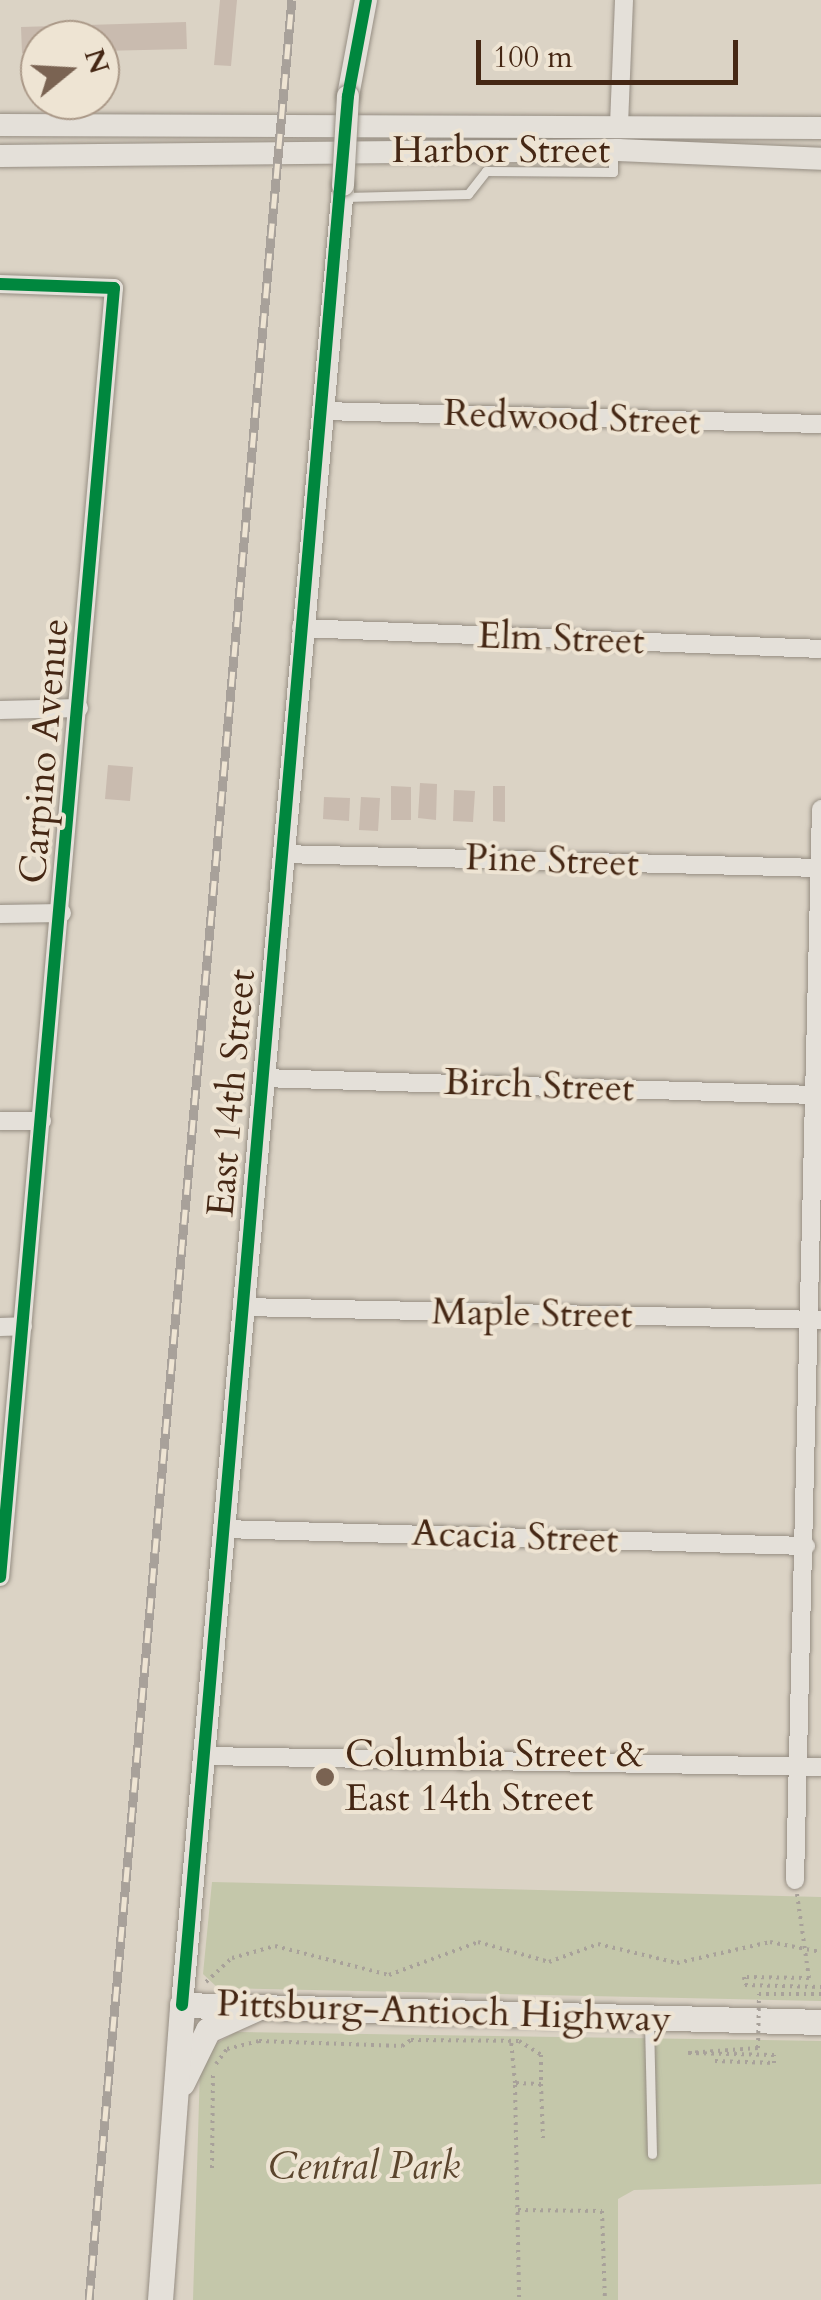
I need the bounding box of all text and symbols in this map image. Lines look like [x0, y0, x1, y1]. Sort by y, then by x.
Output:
north arrow [20, 20, 120, 120]
scale bar [481, 20, 744, 82]
text: 100 m [493, 37, 573, 78]
text: N [75, 44, 118, 79]
street label: Harbor Street [392, 128, 610, 174]
street label: Redwood Street [443, 391, 701, 445]
street label: Elm Street [477, 613, 645, 665]
street label: Carpino Avenue [11, 617, 79, 885]
street label: Pine Street [464, 835, 640, 887]
street label: East 14th Street [198, 967, 266, 1219]
street label: Birch Street [443, 1060, 635, 1112]
street label: Maple Street [431, 1289, 633, 1339]
street label: Acacia Street [411, 1511, 619, 1563]
place label: Columbia Street & East 14th Street [345, 1732, 645, 1822]
marker: Columbia Street & East 14th Street [314, 1766, 336, 1788]
street label: Pittsburg-Antioch Highway [216, 1981, 672, 2043]
park label: Central Park [268, 2144, 460, 2190]

